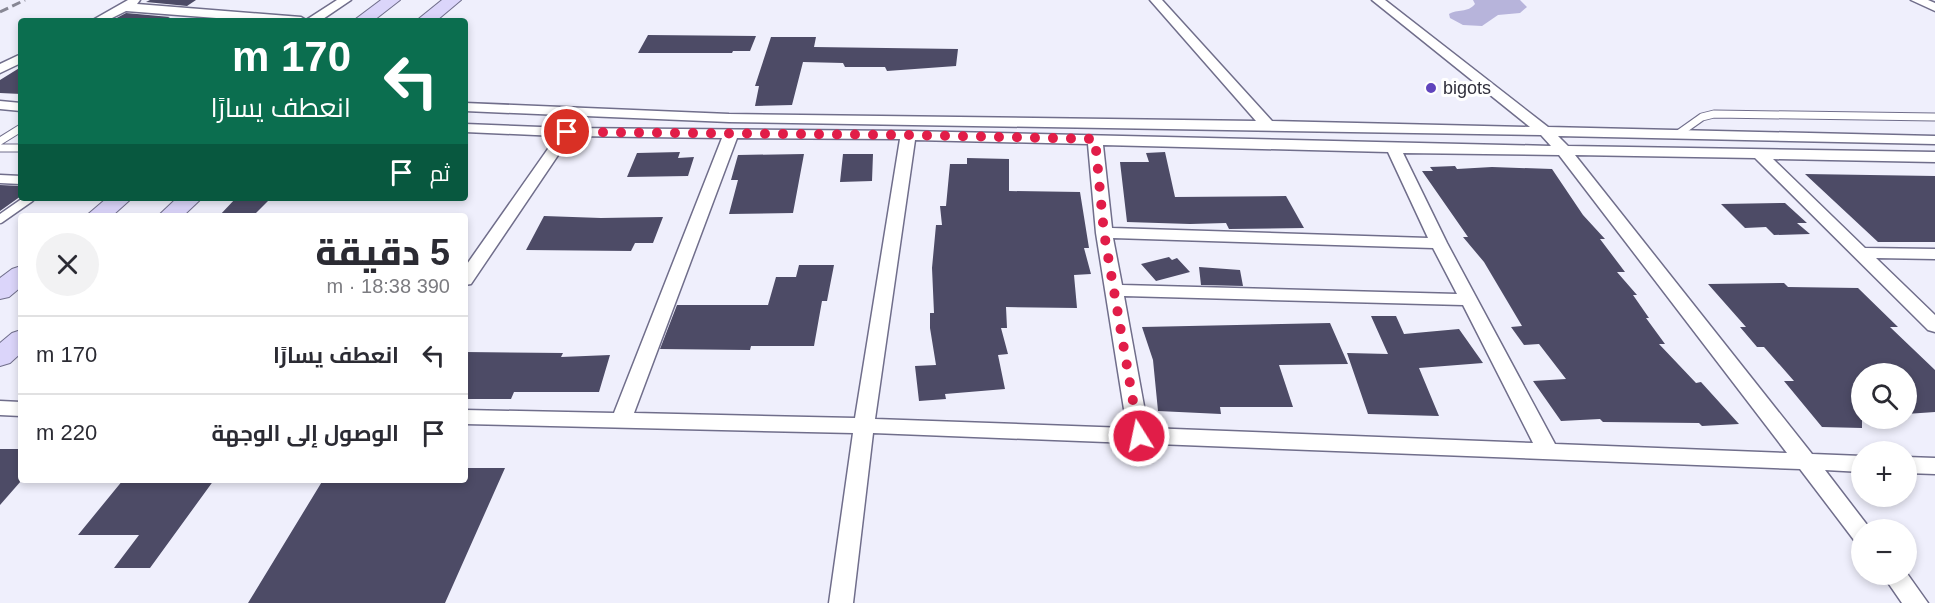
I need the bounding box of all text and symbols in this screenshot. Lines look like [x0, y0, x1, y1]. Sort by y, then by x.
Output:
text: 170 m [232, 33, 351, 80]
icon: left [372, 42, 450, 120]
place label: bigots [1443, 78, 1491, 98]
marker: bigots [1424, 81, 1438, 95]
text: انعطف يسارًا [210, 93, 351, 123]
pin [541, 106, 592, 157]
icon: arrive [550, 115, 583, 148]
icon: arrive [385, 156, 418, 189]
text: ثم [430, 161, 450, 186]
text: 5 دقيقة [315, 232, 450, 273]
button: close [36, 233, 99, 296]
text: 390 m · 18:38 [327, 275, 450, 297]
icon: left [417, 339, 450, 372]
text: 170 m [36, 342, 97, 367]
text: انعطف يسارًا [273, 343, 399, 368]
map controls [1851, 363, 1917, 585]
button: search [1851, 363, 1917, 429]
position arrow [1107, 404, 1171, 468]
icon: arrive [417, 417, 450, 450]
text: 220 m [36, 420, 97, 445]
text: الوصول إلى الوجهة [212, 421, 399, 446]
button: + [1851, 441, 1917, 507]
button: − [1851, 519, 1917, 585]

